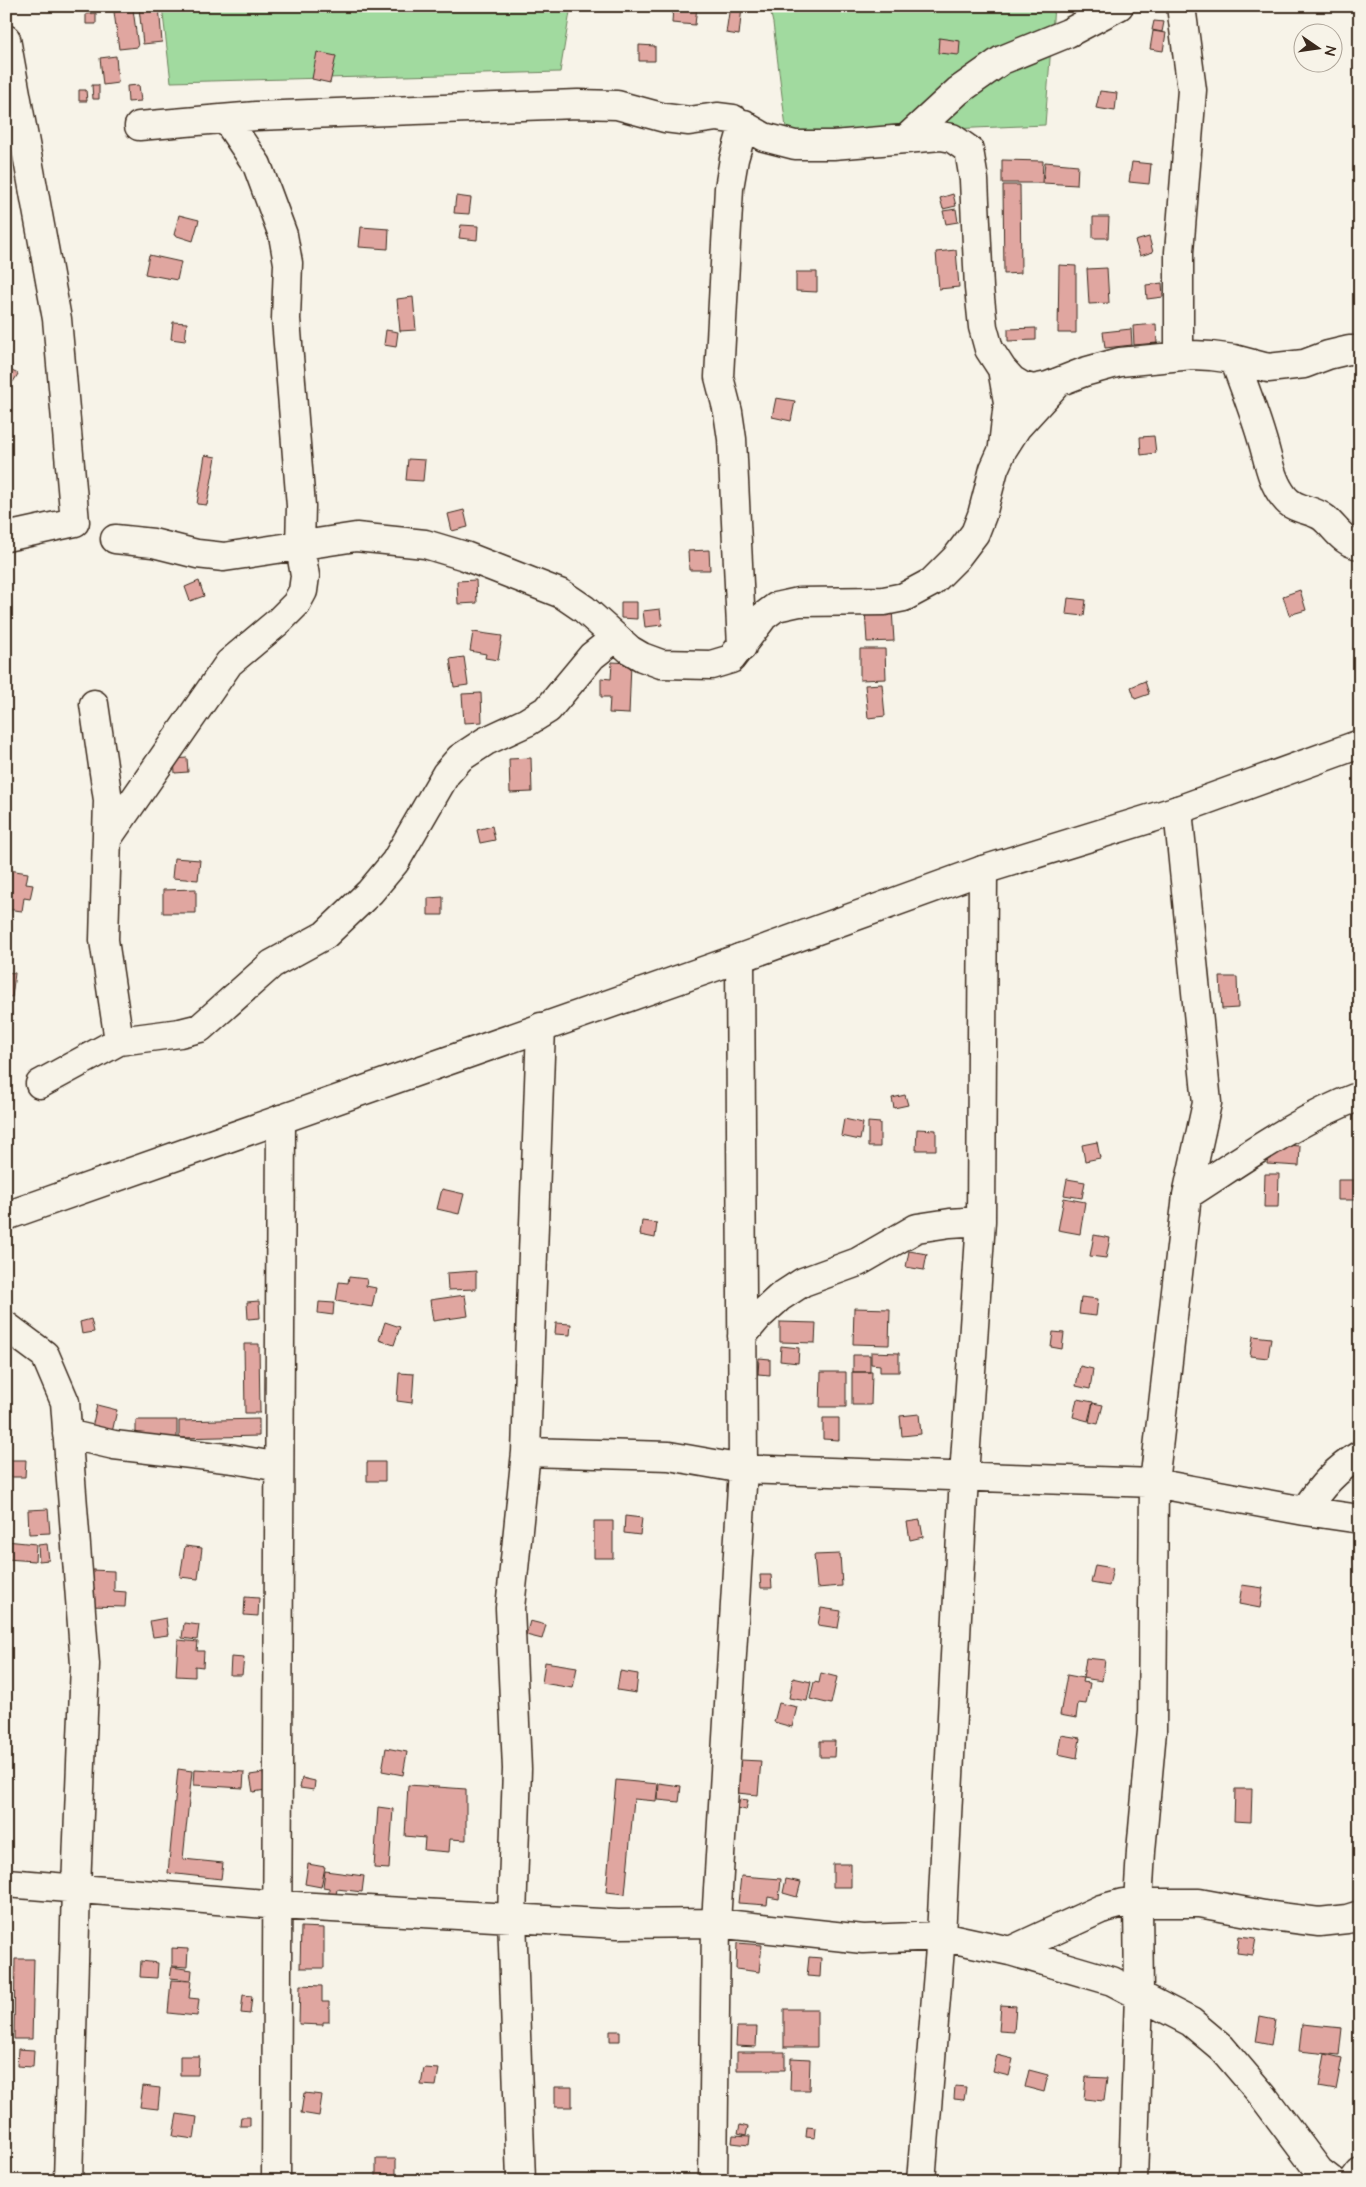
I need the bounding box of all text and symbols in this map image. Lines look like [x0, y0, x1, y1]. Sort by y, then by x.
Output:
north arrow [1294, 22, 1344, 72]
text: N [1319, 44, 1340, 57]

